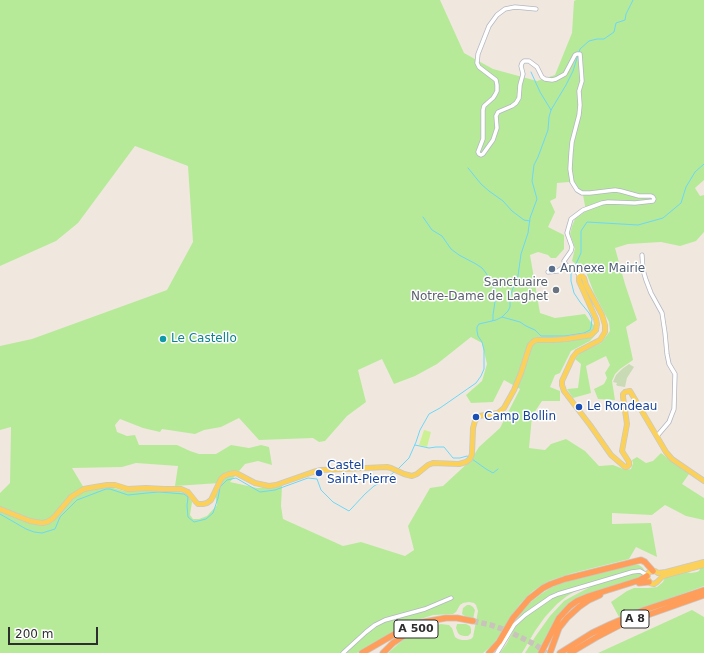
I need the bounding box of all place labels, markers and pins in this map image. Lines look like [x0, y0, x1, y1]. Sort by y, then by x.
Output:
place label: Annexe Mairie [560, 262, 645, 276]
marker: Annexe Mairie [547, 264, 557, 274]
place label: Sanctuaire Notre-Dame de Laghet [411, 276, 548, 304]
marker: Sanctuaire Notre-Dame de Laghet [551, 285, 561, 295]
place label: Le Castello [171, 332, 237, 346]
marker: Le Castello [158, 334, 168, 344]
place label: Le Rondeau [587, 400, 657, 414]
marker: Le Rondeau [574, 402, 584, 412]
place label: Camp Bollin [484, 410, 556, 424]
marker: Camp Bollin [471, 412, 481, 422]
place label: Castel Saint-Pierre [327, 459, 396, 487]
marker: Castel Saint-Pierre [314, 468, 324, 478]

